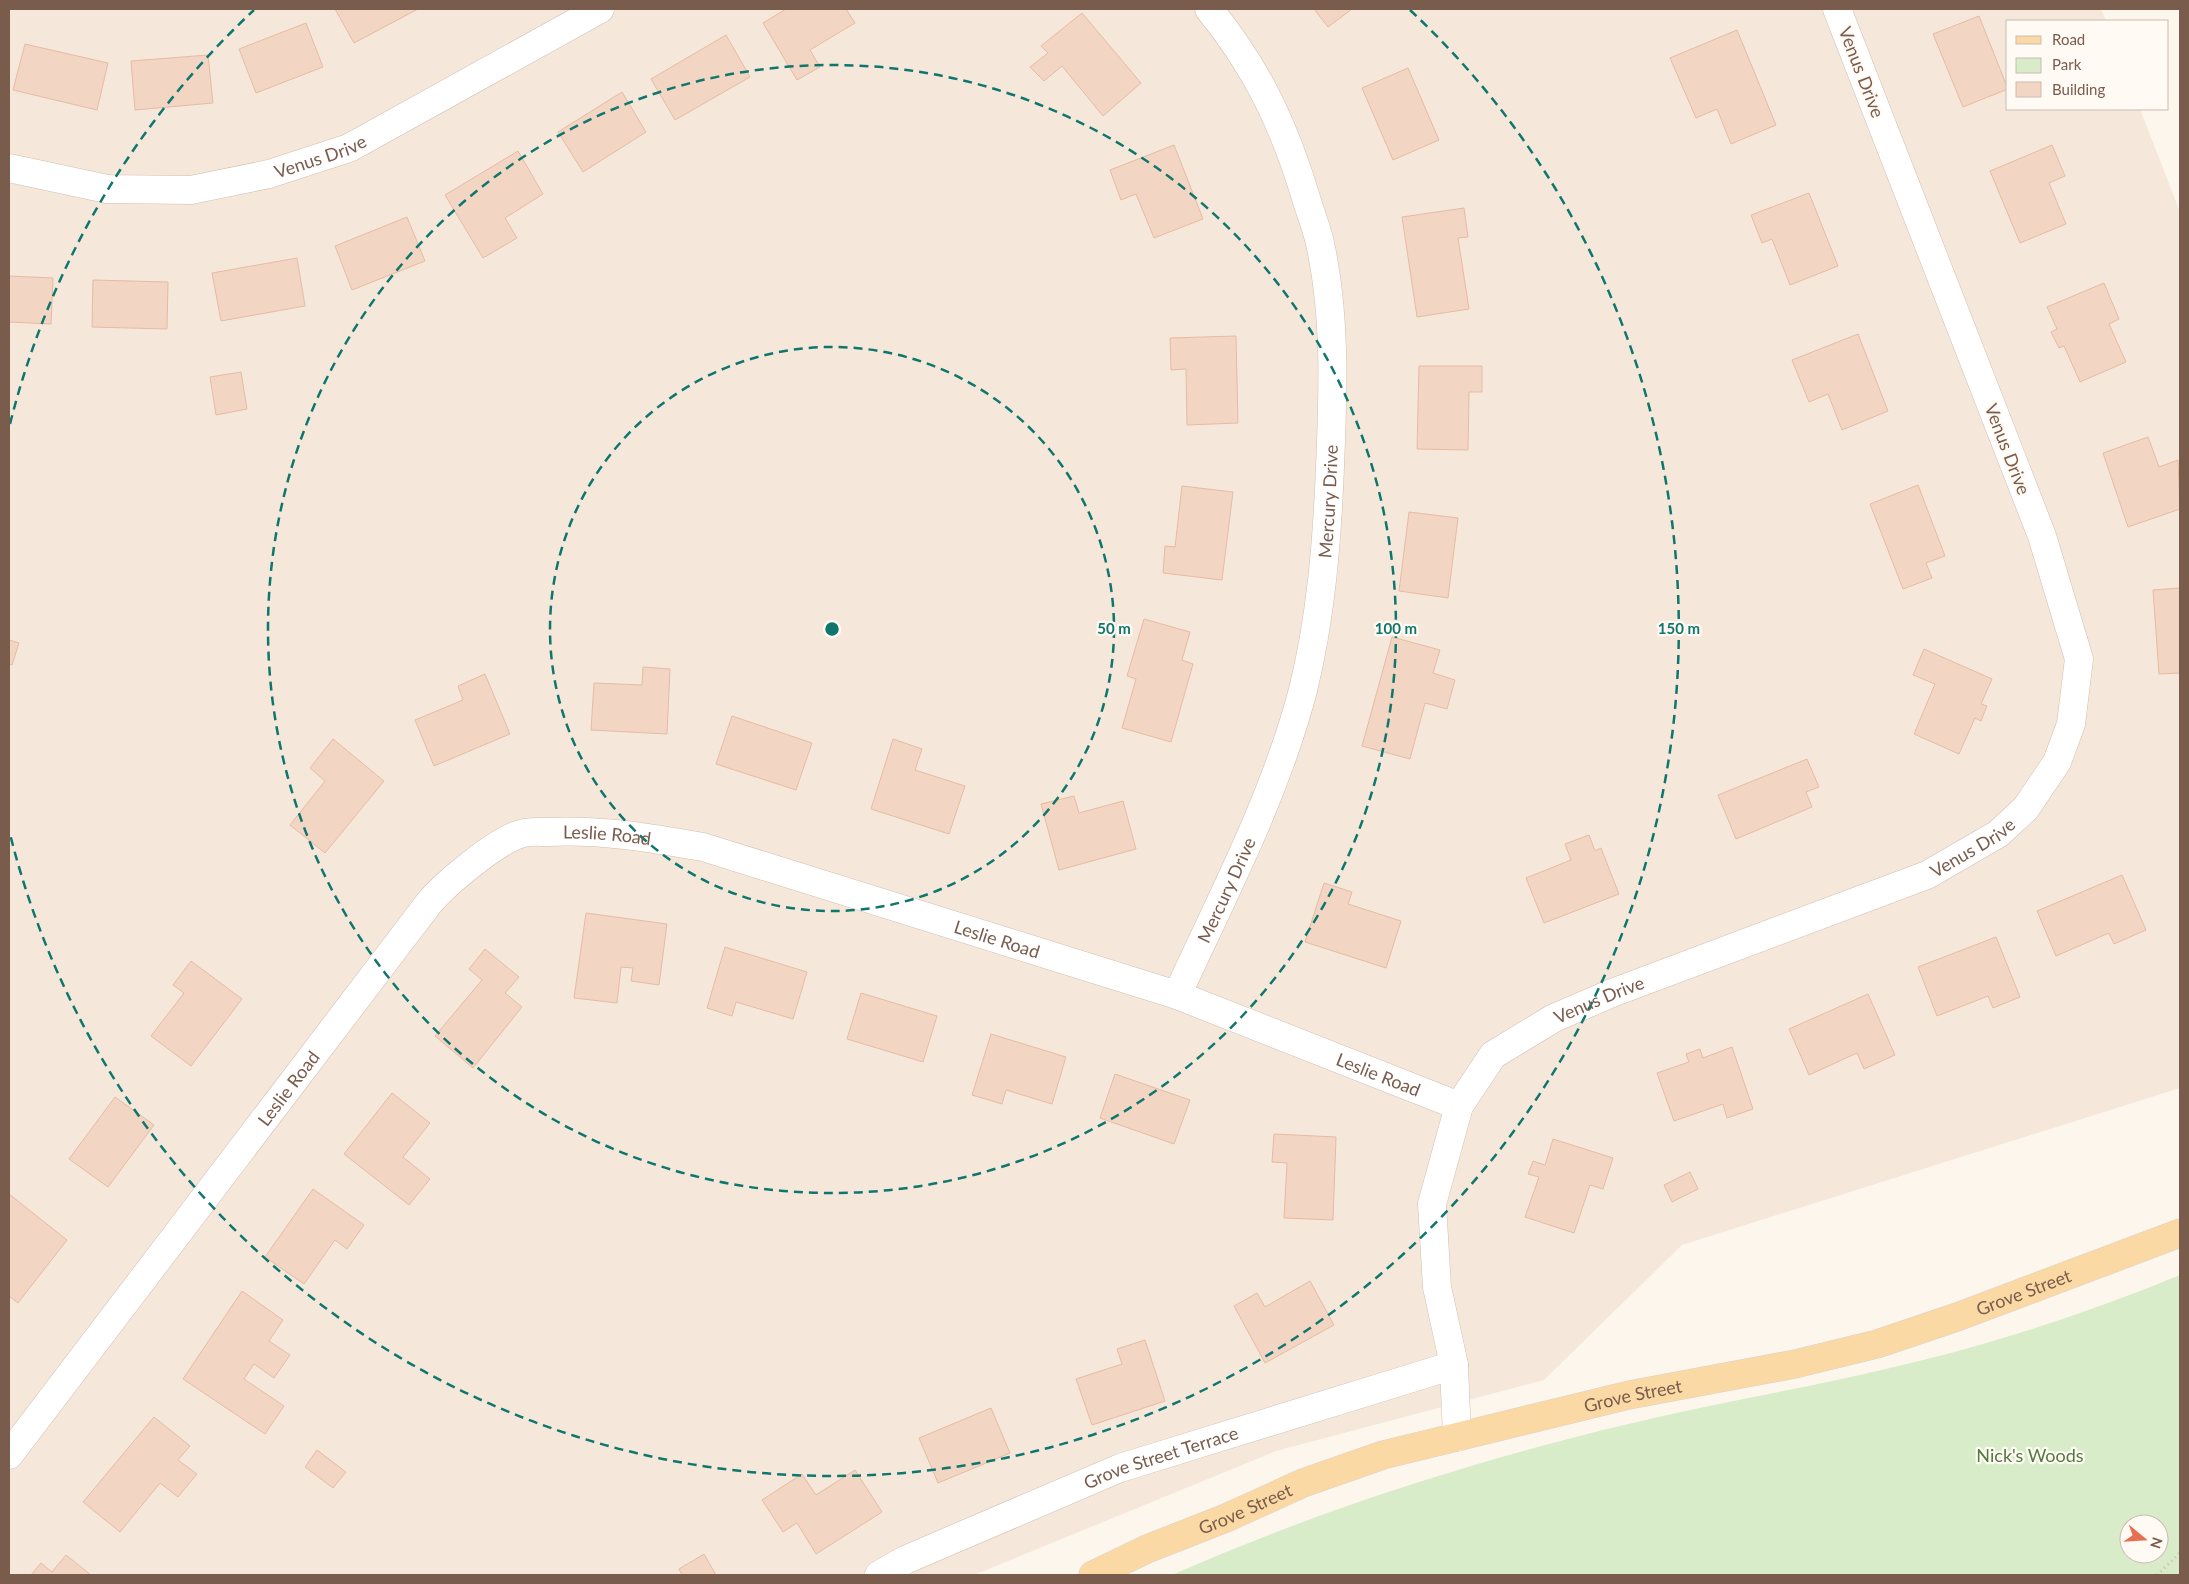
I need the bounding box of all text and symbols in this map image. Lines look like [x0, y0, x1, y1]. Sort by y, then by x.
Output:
legend [2006, 20, 2169, 110]
street label: Venus Drive [1835, 23, 1889, 121]
text: Road [2052, 30, 2085, 48]
text: Park [2052, 55, 2082, 73]
text: Building [2052, 80, 2105, 98]
street label: Venus Drive [272, 130, 370, 183]
street label: Venus Drive [1981, 400, 2035, 498]
street label: Mercury Drive [1313, 444, 1342, 559]
text: 50 m [1097, 619, 1131, 637]
text: 100 m [1375, 619, 1417, 637]
text: 150 m [1658, 619, 1700, 637]
centre of rings [823, 620, 841, 638]
street label: Venus Drive [1926, 813, 2019, 882]
street label: Leslie Road [563, 820, 653, 849]
street label: Mercury Drive [1192, 834, 1260, 946]
street label: Leslie Road [952, 915, 1043, 963]
street label: Venus Drive [1550, 971, 1647, 1028]
street label: Leslie Road [253, 1046, 324, 1130]
street label: Leslie Road [1333, 1048, 1424, 1101]
street label: Grove Street [1973, 1264, 2074, 1320]
street label: Grove Street [1581, 1374, 1684, 1417]
street label: Grove Street Terrace [1080, 1421, 1241, 1493]
park label: Nick's Woods [1976, 1444, 2084, 1466]
street label: Grove Street [1195, 1478, 1296, 1539]
north arrow [2119, 1514, 2169, 1564]
text: N [2147, 1535, 2167, 1551]

